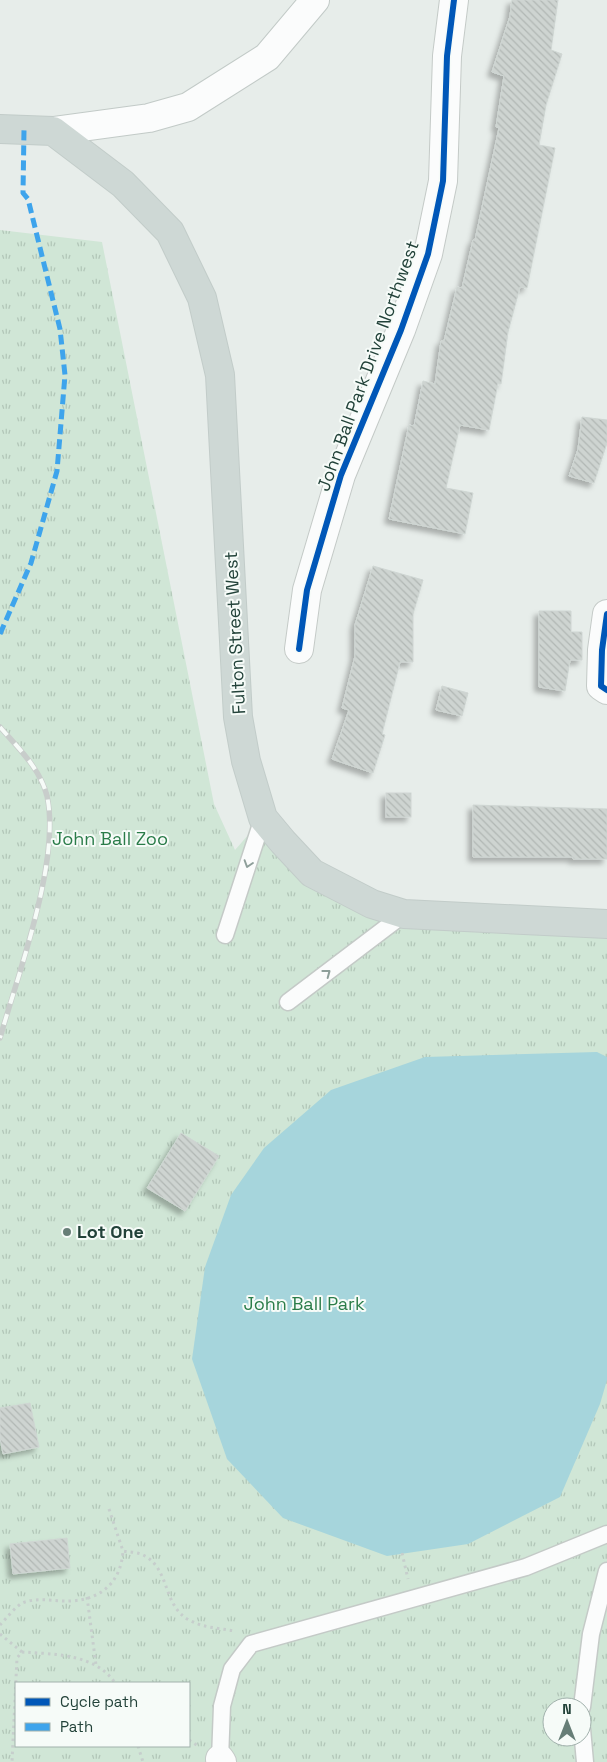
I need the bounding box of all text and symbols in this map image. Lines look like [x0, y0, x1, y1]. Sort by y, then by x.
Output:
street label: John Ball Park Drive Northwest [311, 237, 424, 494]
street label: Fulton Street West [219, 551, 250, 715]
park label: John Ball Zoo [52, 827, 168, 850]
one-way arrow [243, 860, 253, 868]
one-way arrow [321, 970, 331, 979]
place label: Lot One [77, 1220, 144, 1243]
marker: Lot One [61, 1226, 73, 1238]
park label: John Ball Park [243, 1292, 365, 1315]
legend [15, 1682, 190, 1747]
text: Cycle path [60, 1692, 138, 1711]
north arrow [542, 1697, 592, 1747]
text: N [562, 1700, 572, 1718]
text: Path [60, 1717, 93, 1736]

